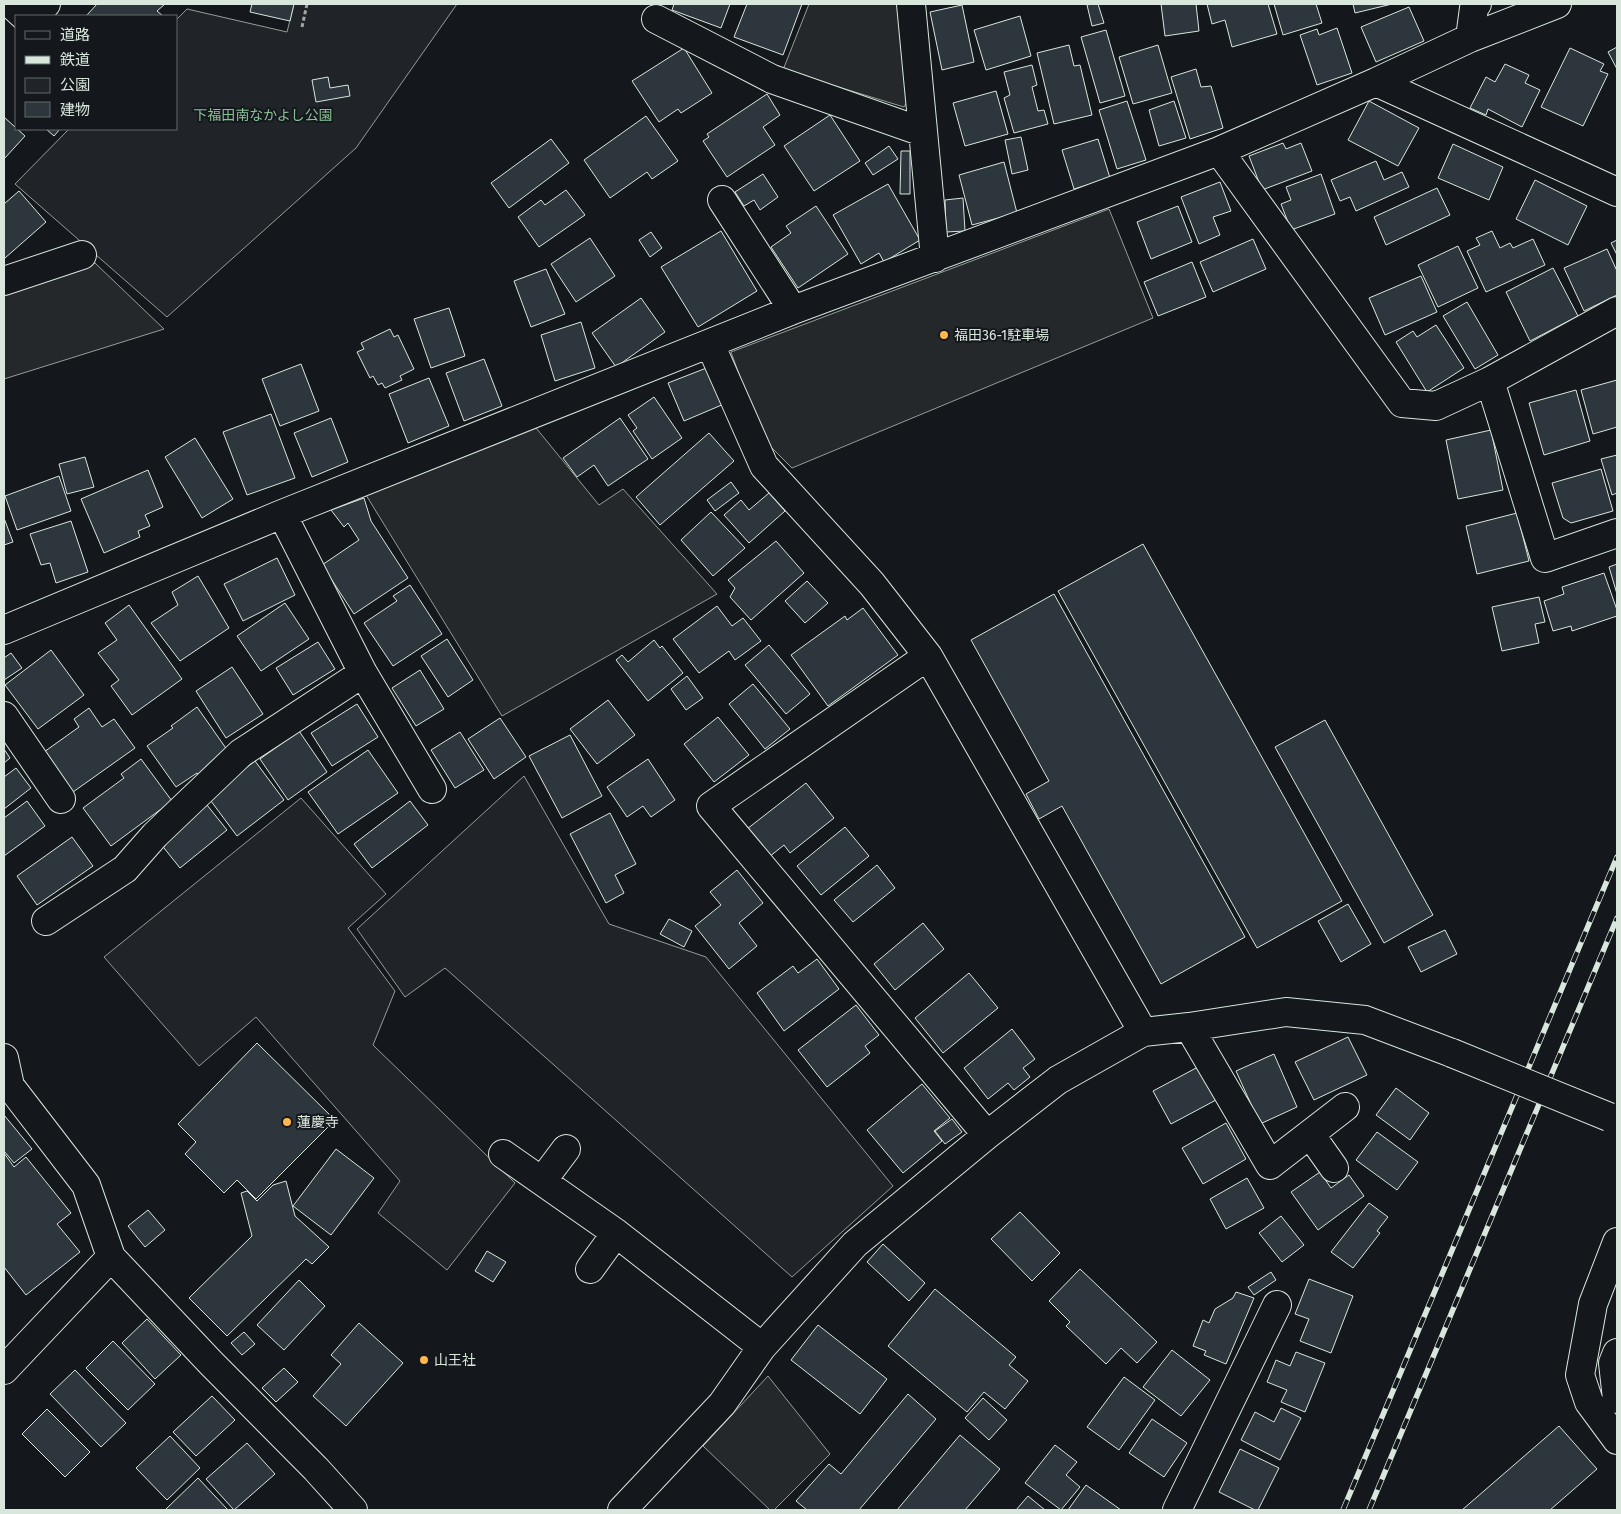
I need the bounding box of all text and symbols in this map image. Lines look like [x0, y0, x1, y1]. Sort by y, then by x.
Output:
legend [15, 15, 178, 130]
text: 道路 [60, 26, 90, 44]
text: 鉄道 [60, 51, 90, 69]
text: 公園 [60, 76, 90, 94]
text: 建物 [60, 101, 90, 119]
park label: 下福田南なかよし公園 [193, 107, 333, 124]
place label: 福田36-1駐車場 [954, 327, 1049, 344]
marker: 福田36-1駐車場 [938, 329, 950, 341]
place label: 蓮慶寺 [297, 1114, 339, 1131]
marker: 蓮慶寺 [281, 1116, 293, 1128]
place label: 山王社 [434, 1352, 476, 1369]
marker: 山王社 [418, 1354, 430, 1366]

